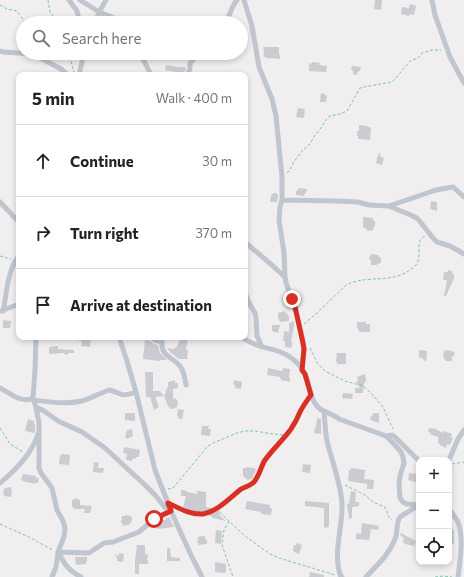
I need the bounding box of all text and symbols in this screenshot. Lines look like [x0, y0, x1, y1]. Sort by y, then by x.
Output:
search box [16, 16, 248, 60]
icon: search [30, 27, 52, 49]
text: Search here [62, 29, 141, 47]
text: 5 min [32, 88, 75, 109]
text: Walk · 400 m [156, 90, 232, 106]
icon: ahead [32, 150, 54, 172]
text: Continue [70, 152, 134, 170]
text: 30 m [202, 153, 232, 169]
icon: right [32, 222, 54, 244]
text: Turn right [70, 224, 139, 242]
text: 370 m [195, 225, 232, 241]
route end [283, 290, 301, 308]
icon: arrive [32, 294, 54, 316]
text: Arrive at destination [70, 296, 212, 314]
map controls [416, 457, 452, 565]
button: + [416, 457, 452, 493]
button: − [416, 493, 452, 529]
route start [145, 510, 163, 528]
button: locate [416, 529, 452, 565]

